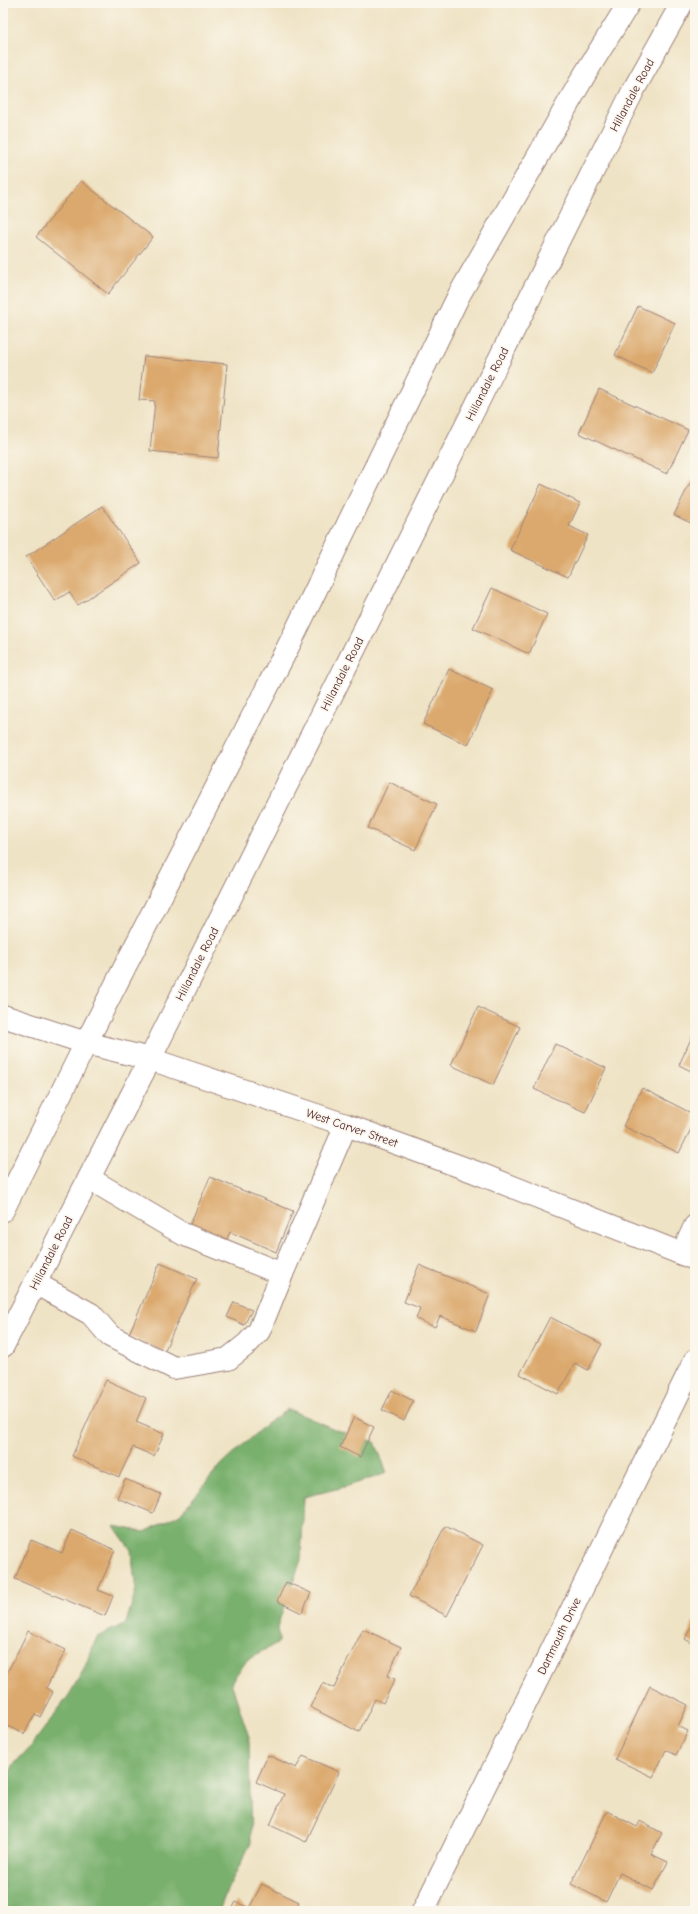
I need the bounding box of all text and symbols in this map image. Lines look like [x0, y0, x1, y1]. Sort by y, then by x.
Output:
street label: Hillandale Road [607, 56, 657, 134]
street label: Hillandale Road [462, 345, 512, 423]
street label: Hillandale Road [317, 635, 367, 713]
street label: Hillandale Road [172, 925, 222, 1003]
street label: West Carver Street [304, 1106, 400, 1150]
street label: Hillandale Road [26, 1214, 76, 1292]
street label: Dartmouth Drive [534, 1595, 584, 1677]

